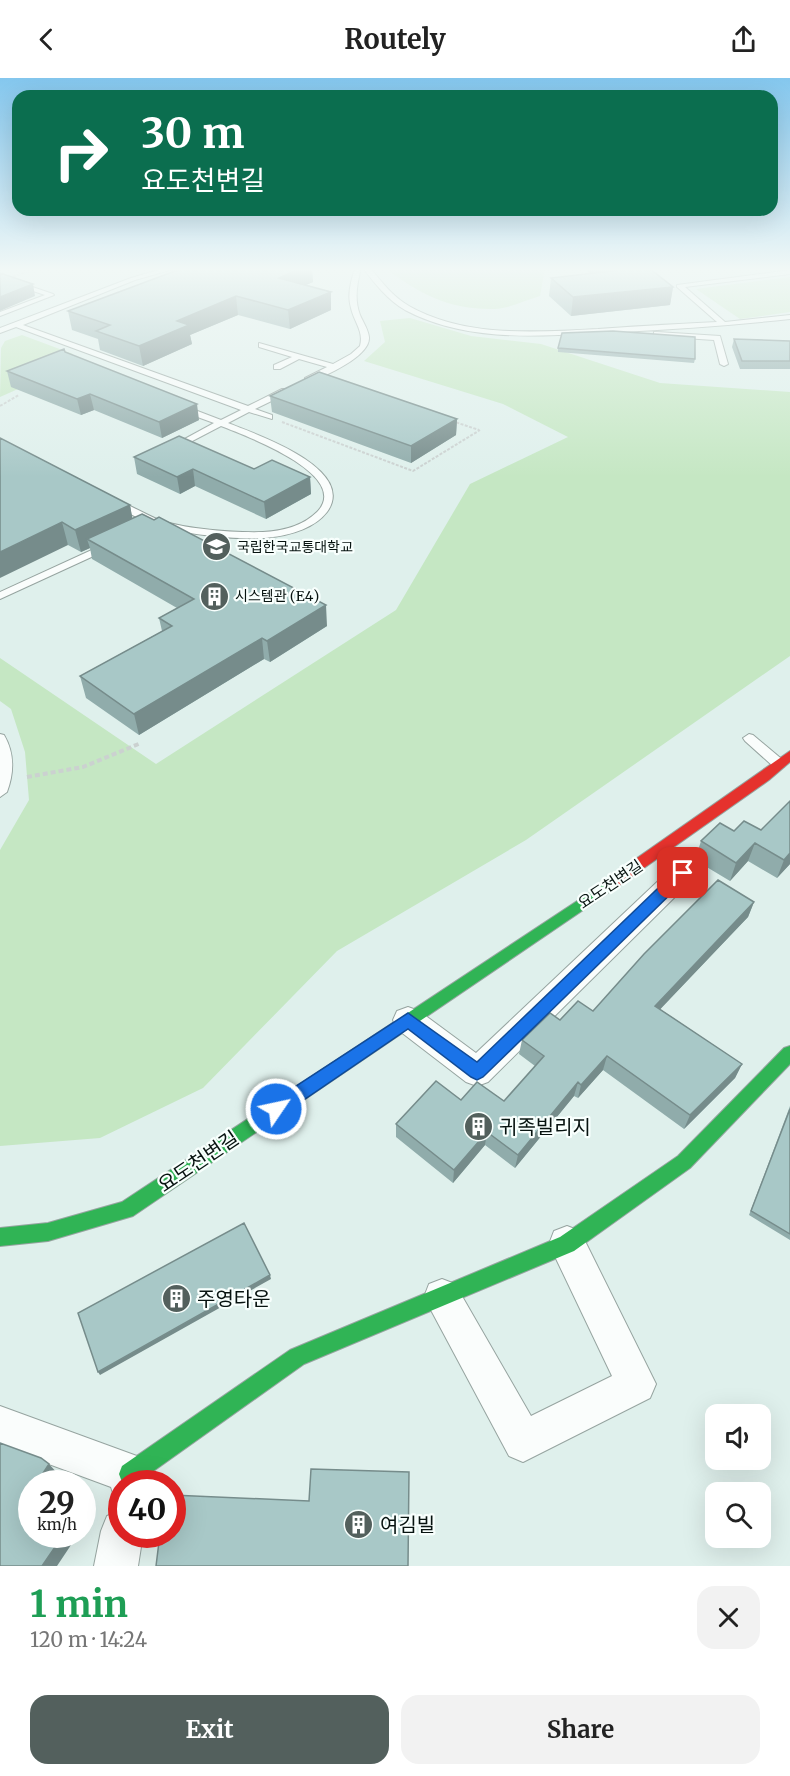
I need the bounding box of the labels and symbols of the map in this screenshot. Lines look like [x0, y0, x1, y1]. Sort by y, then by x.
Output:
school or university icon: 국립한국교통대학교 [200, 531, 232, 563]
place label: 국립한국교통대학교 [237, 538, 353, 556]
building icon: 시스템관 (E4) [198, 580, 230, 612]
place label: 시스템관 (E4) [235, 587, 319, 605]
pin [657, 847, 708, 898]
street label: 요도천변길 [574, 855, 646, 913]
position arrow [244, 1077, 308, 1141]
building icon: 귀족빌리지 [462, 1110, 494, 1142]
place label: 귀족빌리지 [499, 1114, 591, 1139]
street label: 요도천변길 [153, 1125, 243, 1197]
building icon: 주영타운 [160, 1282, 192, 1314]
place label: 주영타운 [197, 1286, 271, 1311]
speed limit sign: 40 [108, 1470, 186, 1548]
building icon: 여김빌 [343, 1508, 375, 1540]
place label: 여김빌 [380, 1512, 435, 1537]

